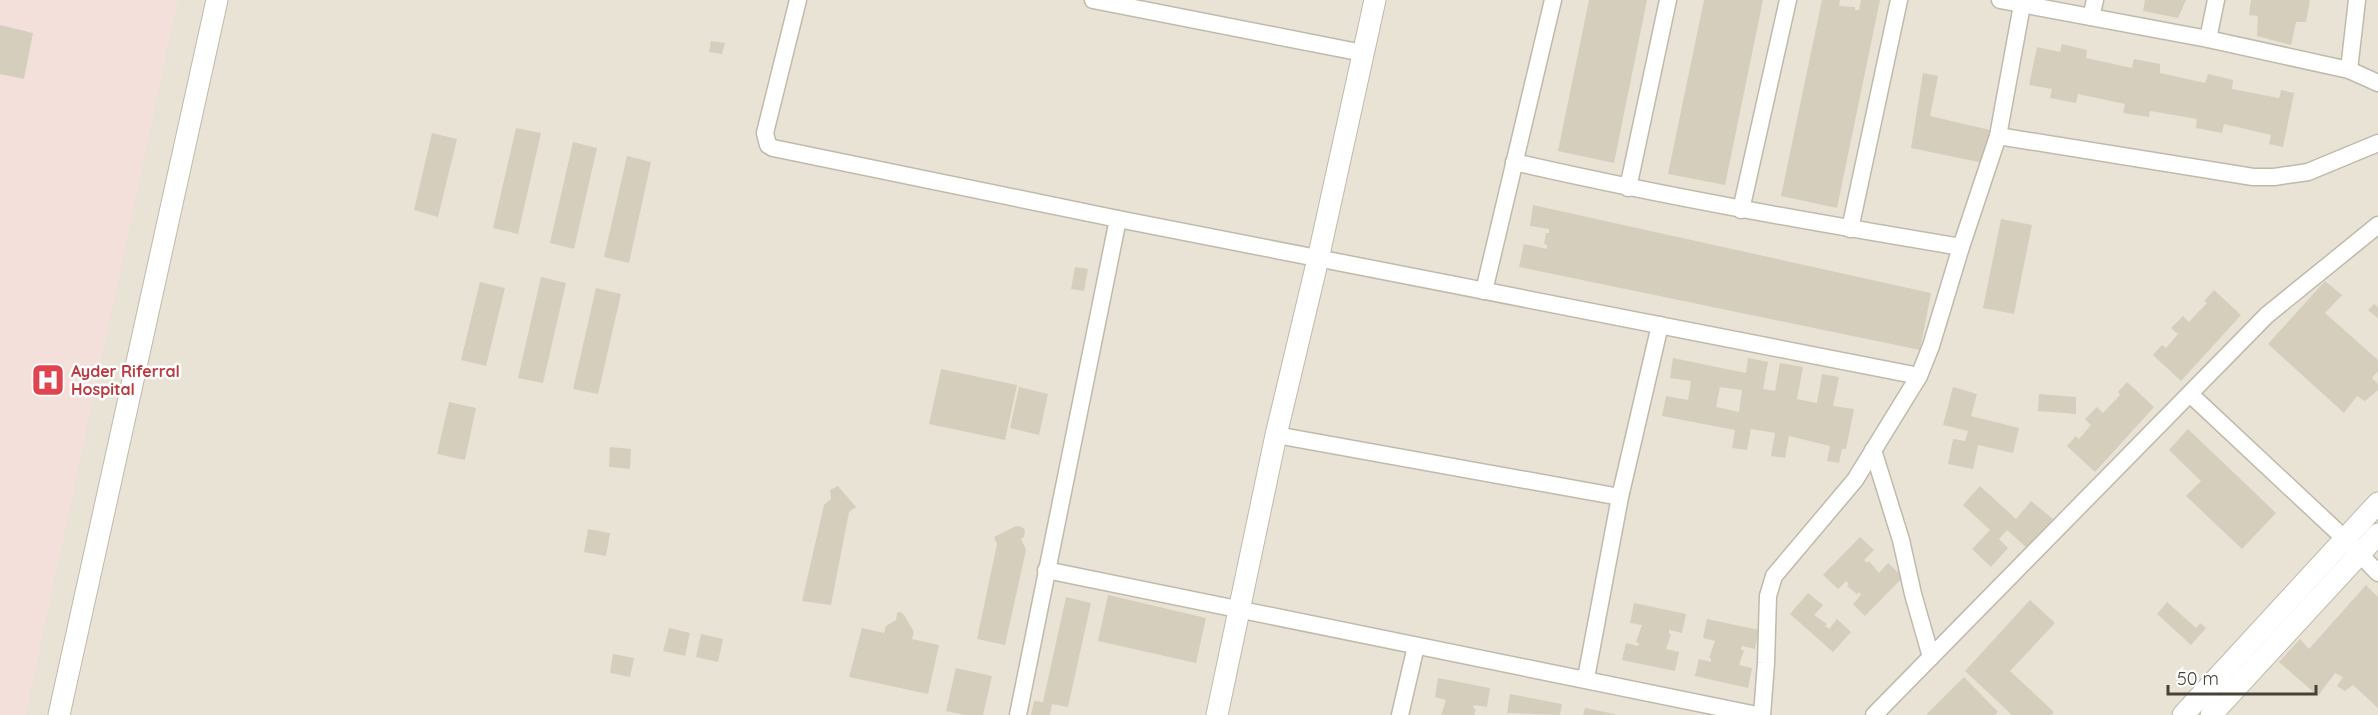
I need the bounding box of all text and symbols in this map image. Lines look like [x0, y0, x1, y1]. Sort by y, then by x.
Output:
place label: Ayder Riferral Hospital [71, 361, 180, 399]
hospital icon: Ayder Riferral Hospital [30, 362, 66, 398]
scale bar [2168, 658, 2316, 696]
text: 50 m [2177, 667, 2219, 690]

